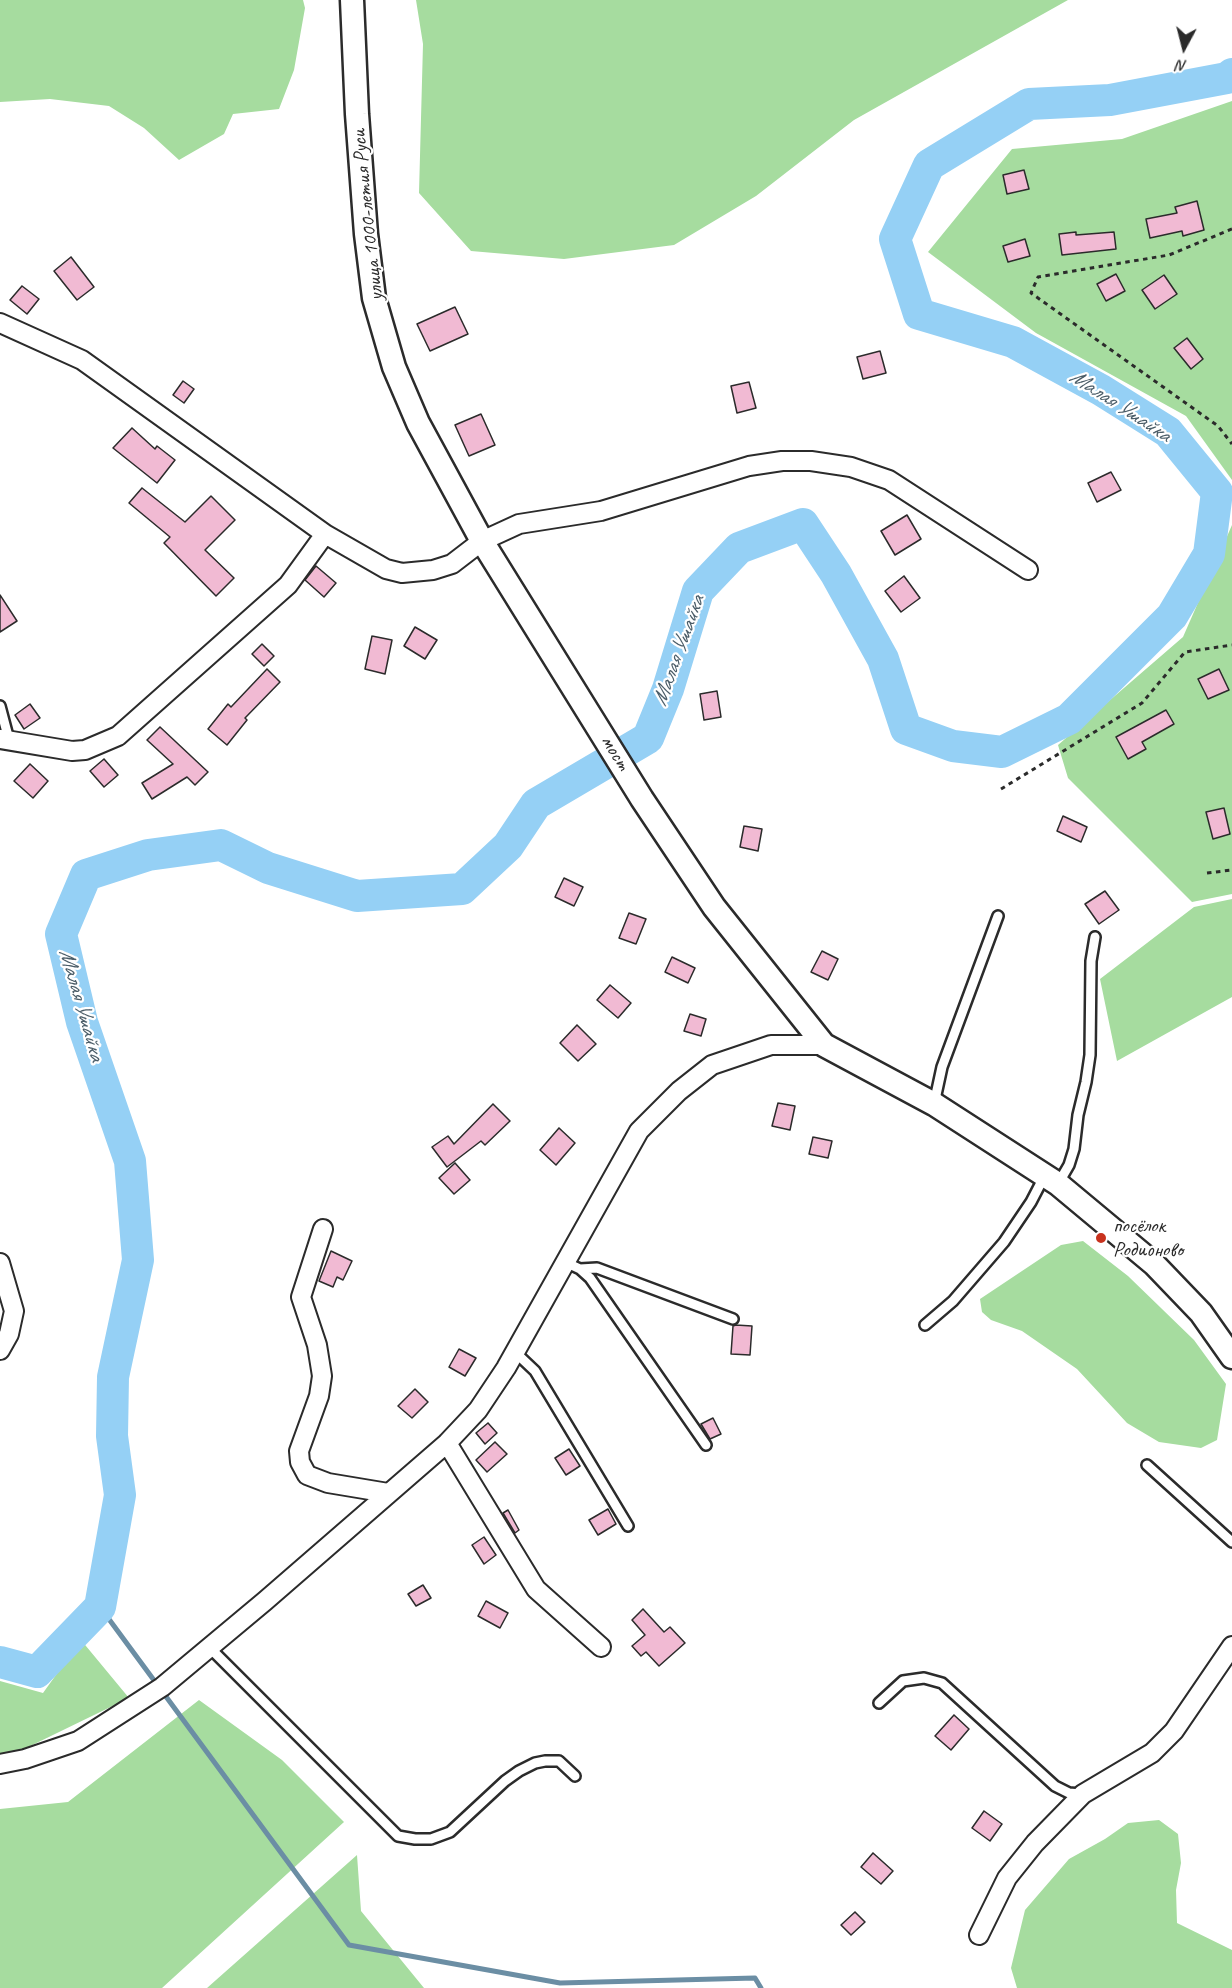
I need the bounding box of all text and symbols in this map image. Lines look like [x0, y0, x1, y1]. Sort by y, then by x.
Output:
north arrow [1154, 18, 1214, 78]
text: N [1176, 55, 1188, 76]
street label: улица 1000-летия Руси [346, 128, 390, 302]
water label: Малая Ушайка [1064, 364, 1176, 448]
water label: Малая Ушайка [647, 592, 711, 710]
street label: мост [595, 730, 635, 776]
water label: Малая Ушайка [52, 946, 110, 1064]
place label: посёлок Родионово [1113, 1213, 1183, 1263]
marker: посёлок Родионово [1094, 1231, 1108, 1245]

